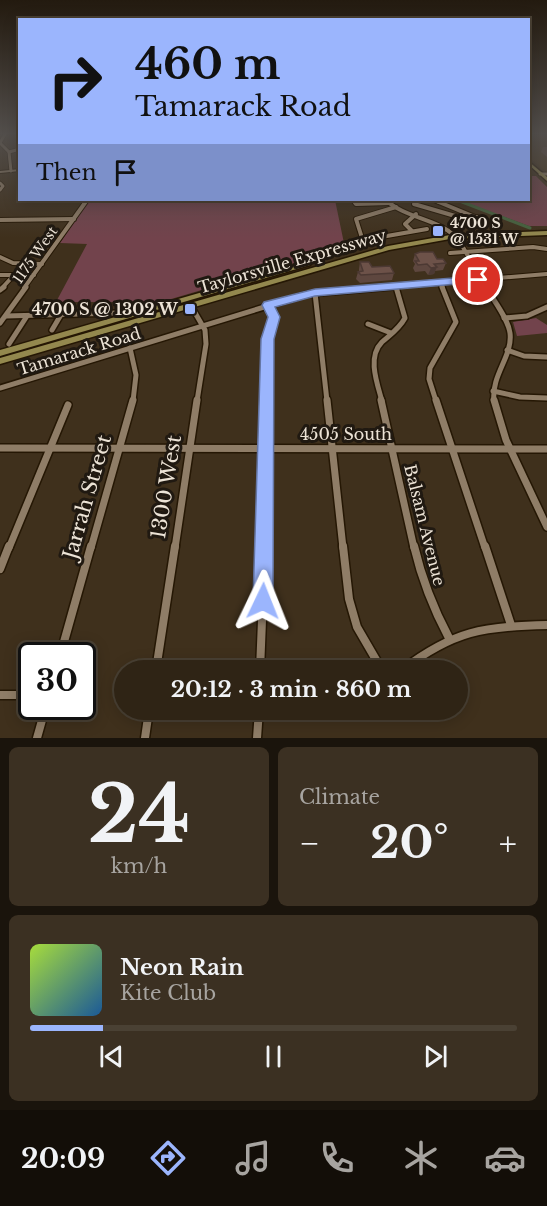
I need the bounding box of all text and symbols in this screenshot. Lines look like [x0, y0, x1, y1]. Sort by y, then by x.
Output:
text: 460 m [135, 38, 281, 90]
icon: right [36, 42, 114, 120]
text: Tamarack Road [135, 90, 351, 123]
icon: arrive [109, 156, 142, 189]
text: Then [36, 159, 97, 186]
place label: 4700 S @ 1531 W [450, 214, 519, 248]
street label: 1175 West [9, 222, 62, 287]
street label: Taylorsville Expressway [195, 224, 389, 297]
marker: 4700 S @ 1531 W [431, 224, 445, 238]
pin [452, 254, 503, 305]
icon: arrive [461, 263, 494, 296]
place label: 4700 S @ 1302 W [32, 299, 178, 319]
marker: 4700 S @ 1302 W [183, 302, 197, 316]
street label: Tamarack Road [15, 323, 143, 379]
street label: 4505 South [300, 424, 392, 444]
street label: Jarrah Street [57, 432, 116, 565]
street label: 1300 West [146, 433, 186, 541]
street label: Balsam Avenue [400, 462, 450, 588]
position arrow [231, 569, 295, 633]
speed limit sign: 30 [18, 642, 96, 720]
text: 20:12 · 3 min · 860 m [171, 676, 411, 703]
text: 24 [88, 766, 190, 863]
text: Climate [299, 785, 380, 809]
text: 20° [370, 814, 449, 870]
text: − [299, 823, 320, 864]
text: + [499, 823, 517, 864]
text: km/h [111, 854, 167, 878]
text: Neon Rain [120, 954, 244, 981]
text: Kite Club [120, 981, 216, 1005]
icon: previous [95, 1040, 128, 1073]
icon: pause [257, 1040, 290, 1073]
icon: next [419, 1040, 452, 1073]
icon: directions [147, 1137, 189, 1179]
icon: music [232, 1137, 274, 1179]
icon: phone [316, 1137, 358, 1179]
icon: climate [400, 1137, 442, 1179]
icon: car [484, 1137, 526, 1179]
text: 20:09 [21, 1142, 105, 1175]

